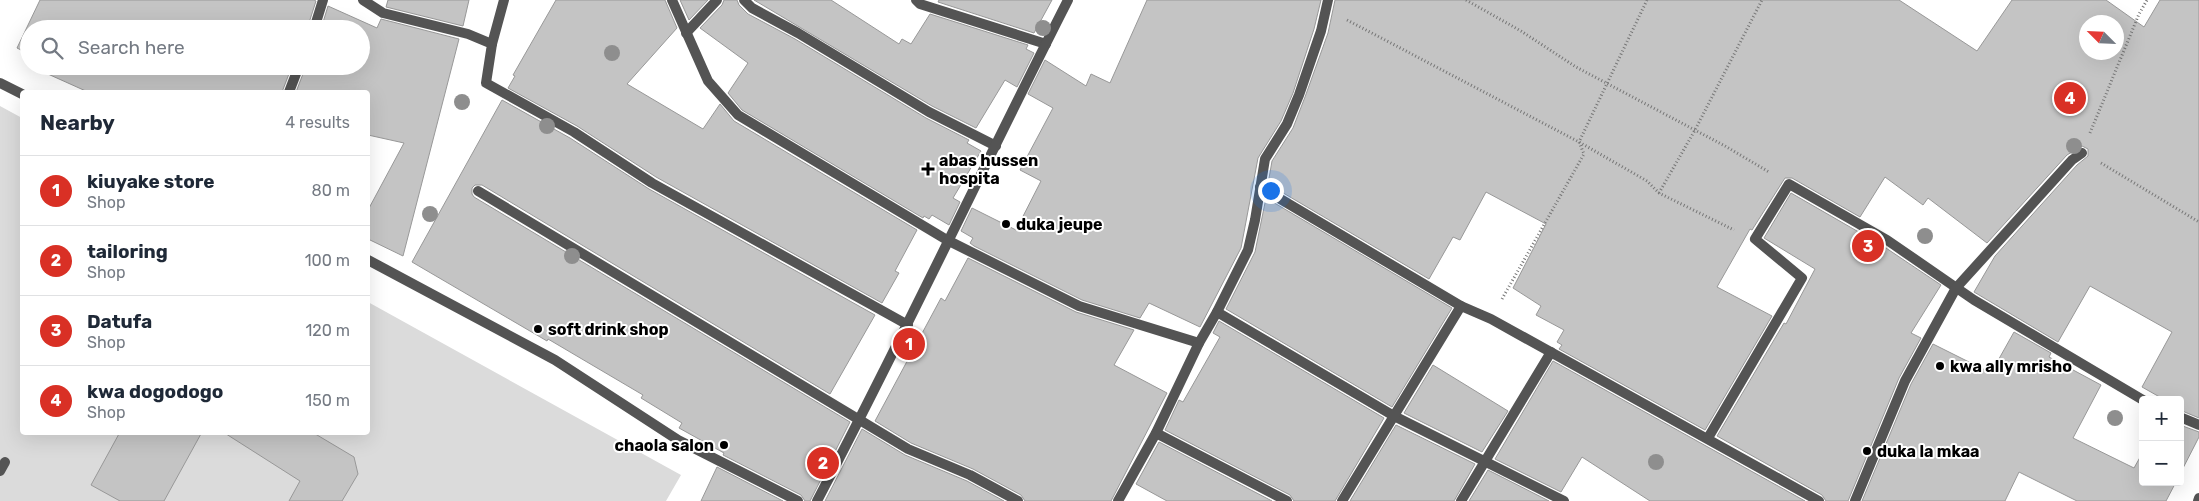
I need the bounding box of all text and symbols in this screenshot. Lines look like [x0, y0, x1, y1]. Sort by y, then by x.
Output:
north arrow [2079, 15, 2124, 60]
search box [20, 20, 370, 75]
icon: search [38, 34, 66, 62]
text: Search here [78, 36, 185, 59]
pin: 4 [2054, 79, 2086, 117]
text: Nearby [40, 110, 115, 135]
text: 4 results [285, 113, 350, 132]
place label: abas hussen hospita [939, 151, 1038, 188]
marker: abas hussen hospita [921, 162, 935, 176]
text: kiuyake store [87, 170, 215, 193]
your location [1258, 178, 1284, 204]
text: 1 [52, 181, 60, 200]
text: 80 m [312, 181, 350, 200]
text: Shop [87, 193, 125, 212]
place label: duka jeupe [1016, 215, 1103, 234]
marker: duka jeupe [1000, 218, 1012, 230]
pin: 3 [1852, 227, 1884, 265]
text: tailoring [87, 240, 168, 263]
text: 2 [51, 251, 61, 270]
text: 100 m [305, 251, 350, 270]
text: Shop [87, 263, 125, 282]
text: Datufa [87, 310, 152, 333]
place label: soft drink shop [548, 320, 669, 339]
text: 3 [51, 321, 61, 340]
text: 120 m [305, 321, 350, 340]
marker: soft drink shop [532, 323, 544, 335]
pin: 1 [893, 325, 925, 363]
text: Shop [87, 333, 125, 352]
place label: kwa ally mrisho [1950, 357, 2072, 376]
marker: kwa ally mrisho [1934, 360, 1946, 372]
text: kwa dogodogo [87, 380, 223, 403]
text: 4 [51, 391, 61, 410]
text: 150 m [305, 391, 350, 410]
map controls [2139, 396, 2184, 486]
button: + [2139, 396, 2184, 441]
text: Shop [87, 403, 125, 422]
place label: chaola salon [615, 436, 714, 455]
marker: chaola salon [718, 439, 730, 451]
button: − [2139, 441, 2184, 486]
place label: duka la mkaa [1877, 442, 1980, 461]
pin: 2 [807, 444, 839, 482]
marker: duka la mkaa [1861, 445, 1873, 457]

